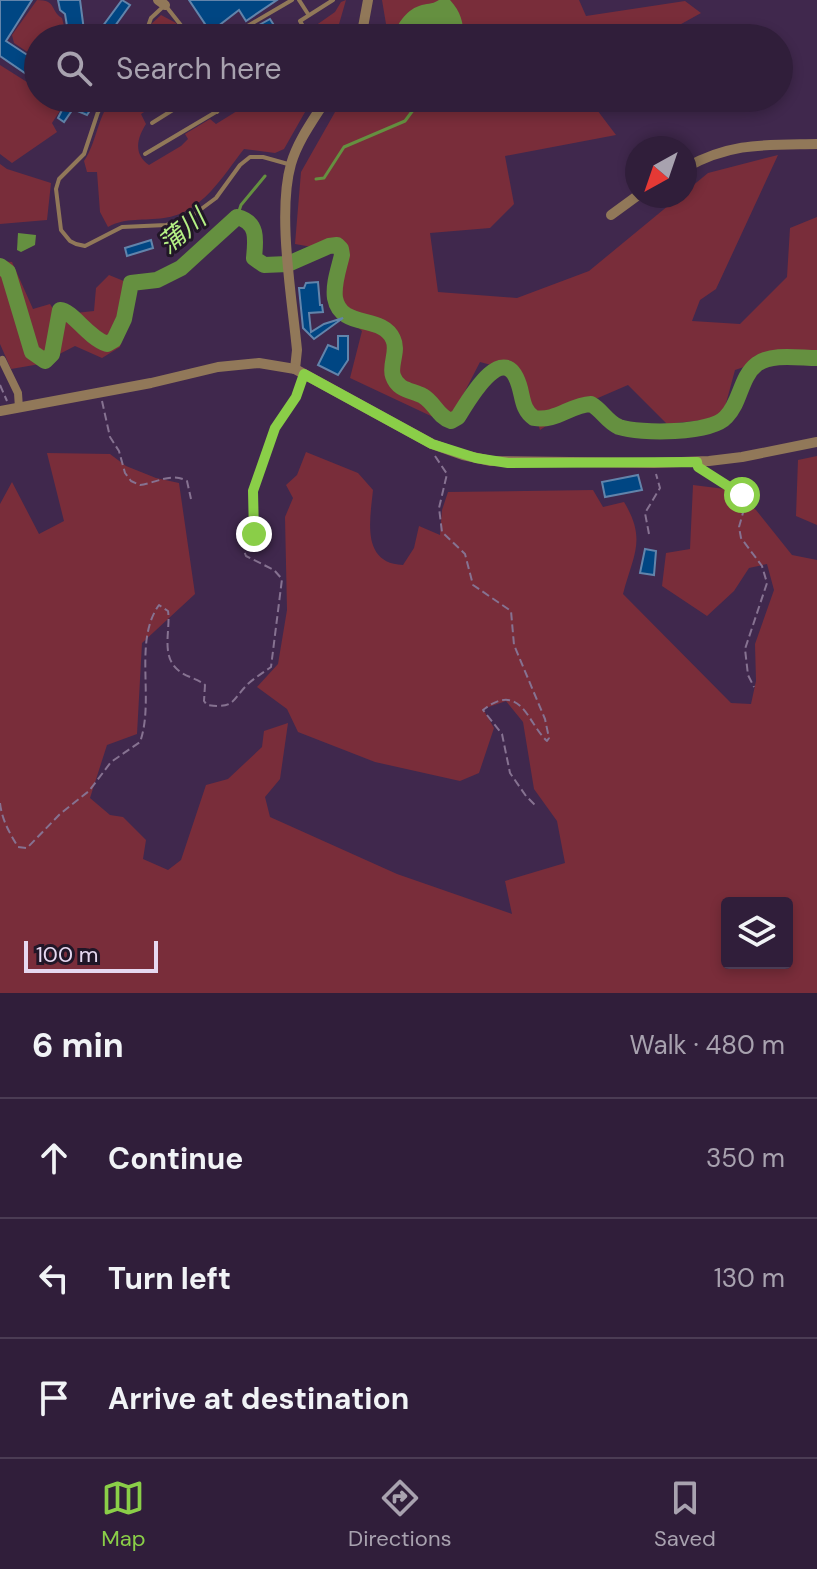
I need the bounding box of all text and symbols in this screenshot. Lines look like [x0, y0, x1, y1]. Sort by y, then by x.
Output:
search box [24, 24, 793, 112]
icon: search [52, 46, 96, 90]
text: Search here [116, 49, 282, 88]
north arrow [625, 136, 697, 208]
water label: 蒲川 [151, 199, 215, 261]
route start [724, 477, 760, 513]
route end [236, 516, 272, 552]
map controls [721, 897, 793, 969]
button: layers [721, 897, 793, 969]
scale bar [24, 937, 158, 973]
text: 100 m [36, 940, 98, 969]
text: 6 min [32, 1023, 124, 1068]
text: Walk · 480 m [630, 1028, 785, 1062]
icon: ahead [32, 1136, 76, 1180]
text: Continue [108, 1139, 243, 1178]
text: 350 m [706, 1141, 785, 1175]
icon: left [32, 1256, 76, 1300]
text: Turn left [108, 1259, 231, 1298]
text: 130 m [714, 1261, 785, 1295]
icon: arrive [32, 1376, 76, 1420]
text: Arrive at destination [108, 1379, 409, 1418]
tab: Map [101, 1476, 146, 1553]
tab: Directions [348, 1476, 452, 1553]
tab: Saved [654, 1476, 716, 1553]

